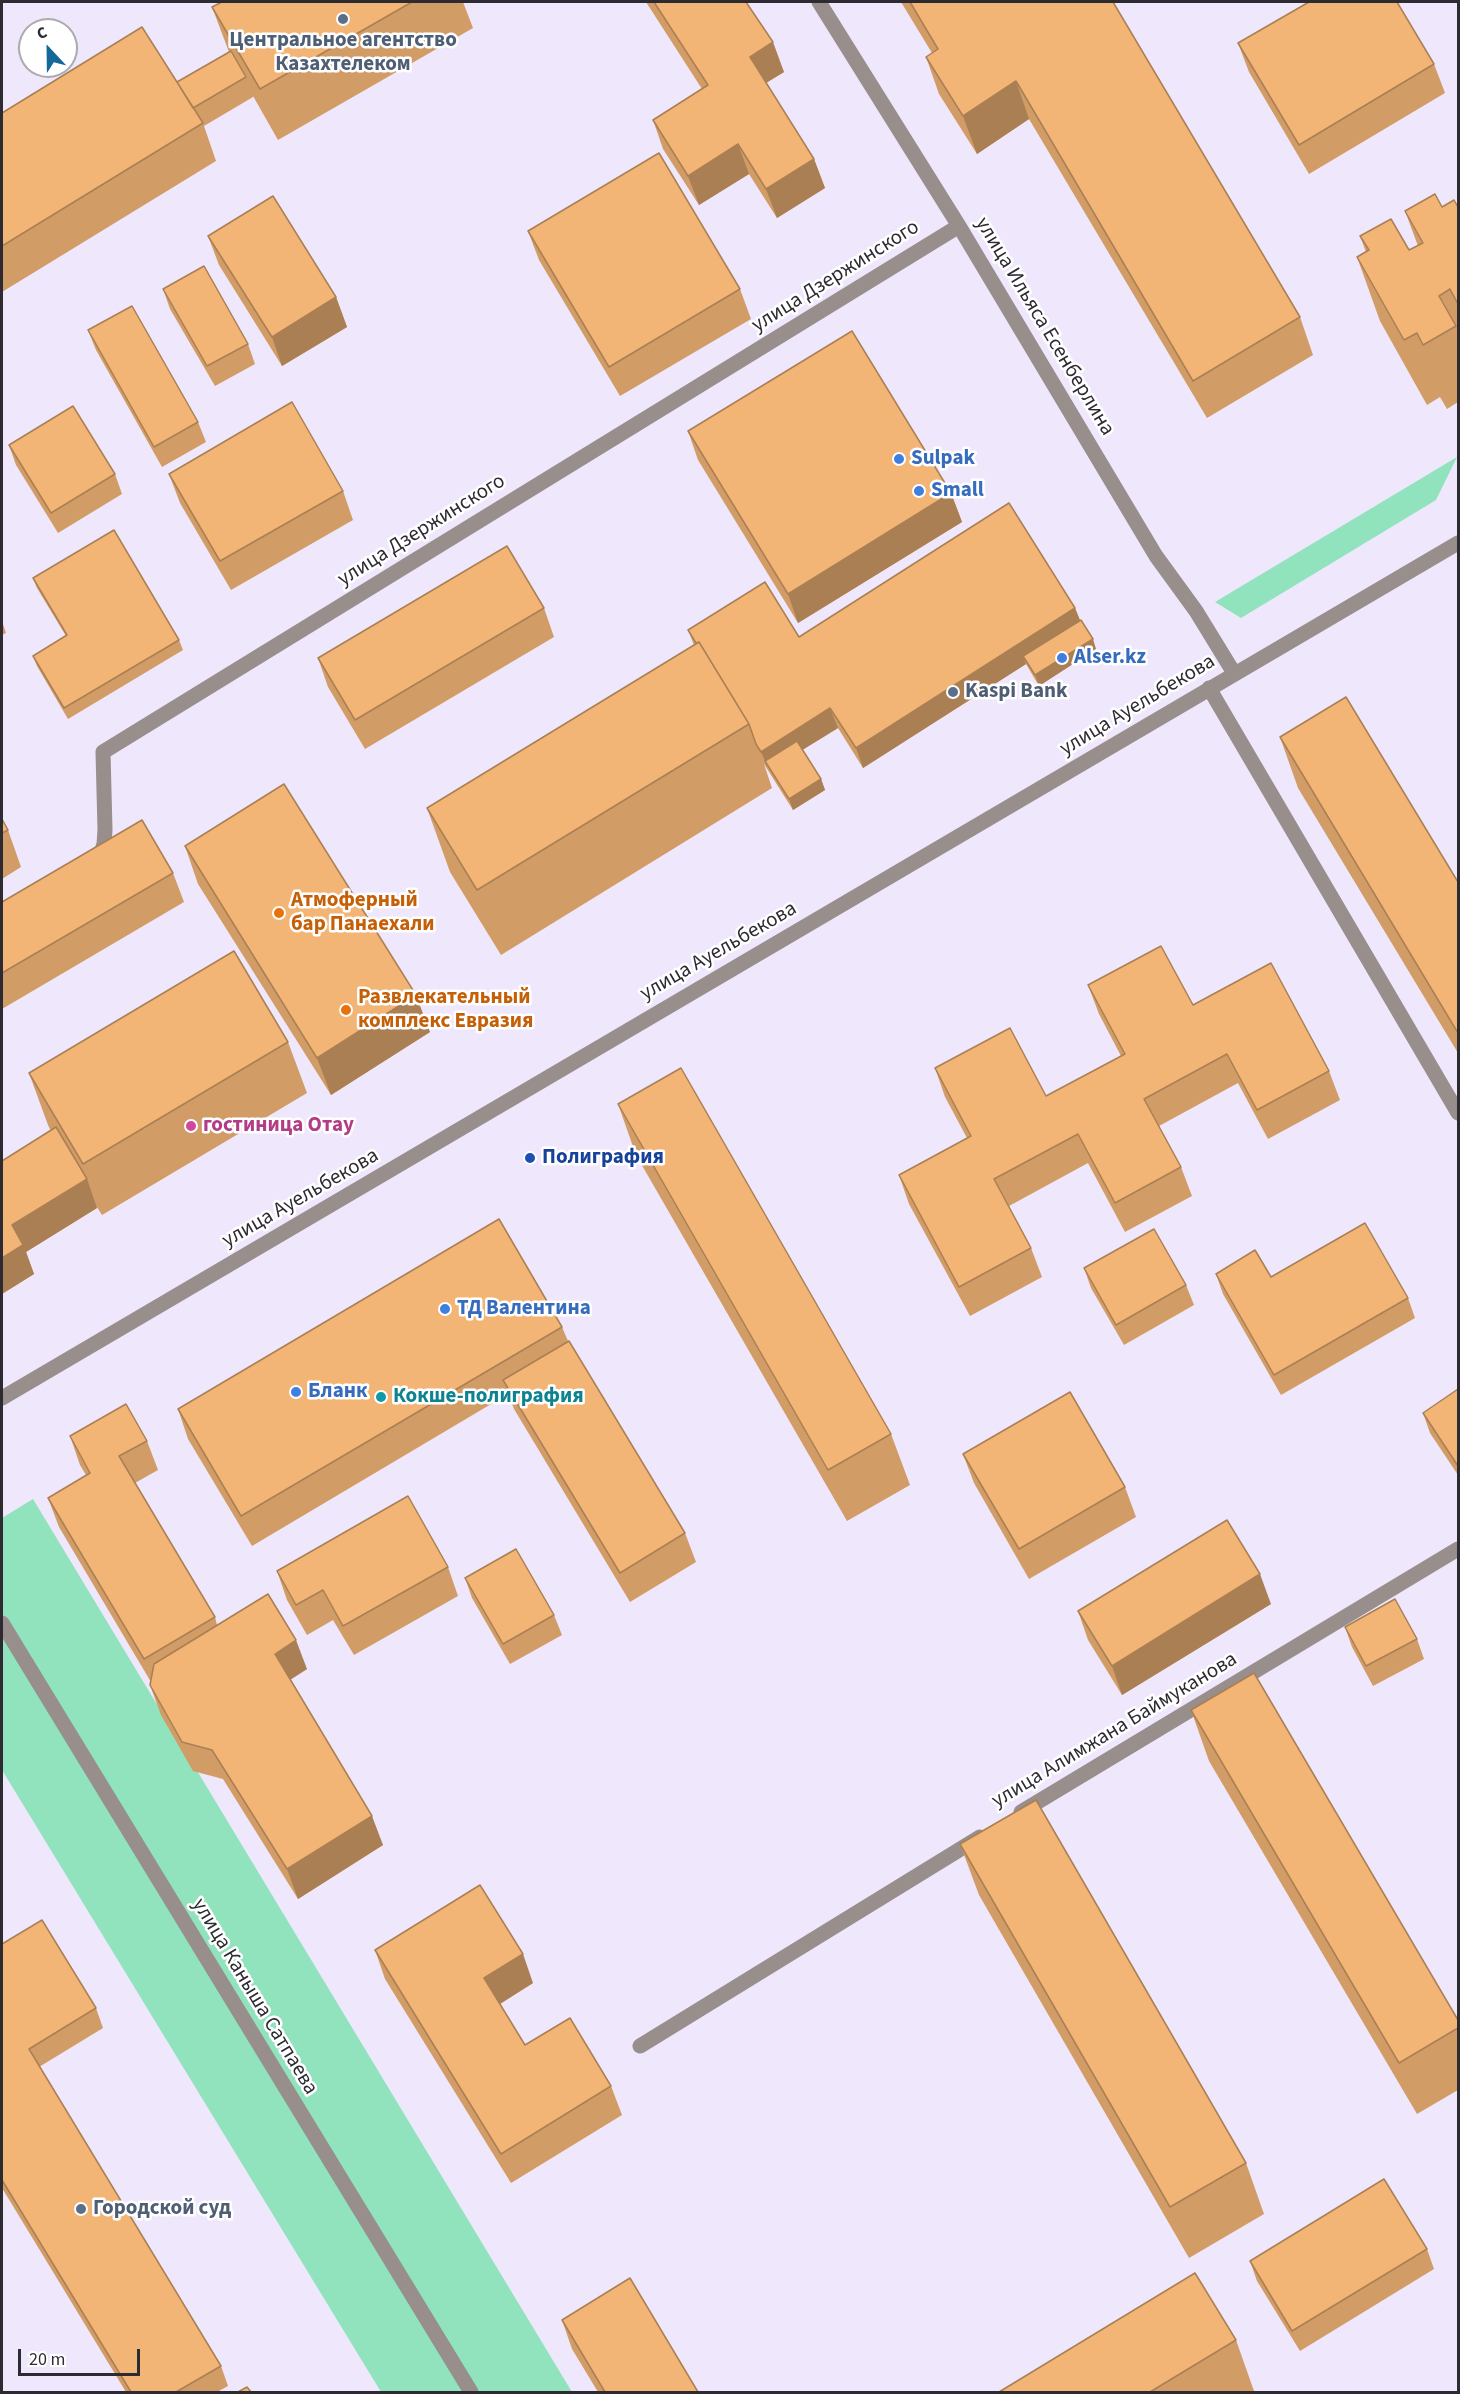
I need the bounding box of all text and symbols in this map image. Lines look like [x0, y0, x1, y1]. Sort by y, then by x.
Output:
marker: Центральное агентство Казахтелеком [336, 12, 350, 26]
north arrow [18, 18, 78, 78]
text: С [34, 21, 50, 45]
place label: Центральное агентство Казахтелеком [229, 28, 457, 78]
street label: улица Ильяса Есенберлина [969, 213, 1119, 441]
street label: улица Дзержинского [748, 215, 924, 339]
place label: Sulpak [911, 446, 975, 472]
marker: Sulpak [892, 452, 906, 466]
street label: улица Дзержинского [334, 469, 510, 593]
place label: Small [931, 478, 984, 504]
marker: Small [912, 484, 926, 498]
place label: Alser.kz [1074, 645, 1146, 671]
street label: улица Ауельбекова [1056, 650, 1220, 762]
marker: Alser.kz [1055, 651, 1069, 665]
place label: Kaspi Bank [965, 679, 1068, 705]
marker: Kaspi Bank [946, 685, 960, 699]
place label: Атмоферный бар Панаехали [291, 888, 435, 938]
street label: улица Ауельбекова [636, 897, 802, 1007]
marker: Атмоферный бар Панаехали [272, 906, 286, 920]
place label: Развлекательный комплекс Евразия [358, 985, 534, 1035]
marker: Развлекательный комплекс Евразия [339, 1003, 353, 1017]
place label: гостиница Отау [203, 1113, 354, 1139]
marker: гостиница Отау [184, 1119, 198, 1133]
street label: улица Ауельбекова [218, 1144, 384, 1254]
place label: Полиграфия [542, 1145, 664, 1171]
marker: Полиграфия [523, 1151, 537, 1165]
place label: ТД Валентина [457, 1296, 591, 1322]
marker: ТД Валентина [438, 1302, 452, 1316]
place label: Бланк [308, 1379, 367, 1405]
place label: Кокше-полиграфия [393, 1384, 584, 1410]
marker: Бланк [289, 1385, 303, 1399]
marker: Кокше-полиграфия [374, 1390, 388, 1404]
street label: улица Алимжана Баймуканова [988, 1648, 1242, 1814]
street label: улица Каныша Сатпаева [185, 1894, 323, 2100]
place label: Городской суд [93, 2196, 231, 2222]
marker: Городской суд [74, 2202, 88, 2216]
scale bar [21, 2337, 142, 2375]
text: 20 m [29, 2347, 65, 2372]

